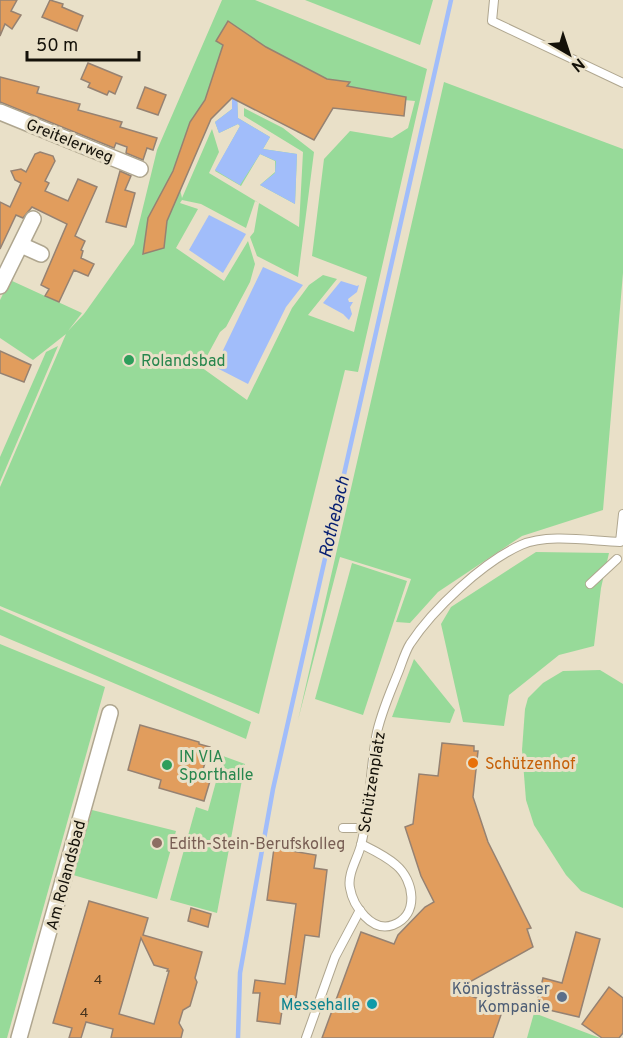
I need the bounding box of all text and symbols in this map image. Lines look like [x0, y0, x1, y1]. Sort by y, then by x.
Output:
scale bar [27, 24, 140, 62]
north arrow [539, 24, 599, 84]
text: 50 m [36, 35, 78, 58]
text: N [566, 53, 588, 75]
street label: Greitelerweg [23, 115, 116, 168]
place label: Rolandsbad [141, 352, 226, 372]
marker: Rolandsbad [122, 353, 136, 367]
water label: Rothebach [315, 474, 356, 560]
street label: Schützenplatz [355, 730, 391, 835]
place label: IN VIA Sporthalle [179, 748, 253, 786]
place label: Schützenhof [485, 755, 576, 775]
marker: Schützenhof [466, 756, 480, 770]
marker: IN VIA Sporthalle [160, 758, 174, 772]
street label: Am Rolandsbad [43, 818, 91, 933]
place label: Edith-Stein-Berufskolleg [169, 835, 345, 855]
marker: Edith-Stein-Berufskolleg [150, 836, 164, 850]
house number: 4 [94, 972, 102, 989]
place label: Königsträsser Kompanie [452, 980, 550, 1018]
marker: Königsträsser Kompanie [555, 990, 569, 1004]
place label: Messehalle [281, 996, 360, 1016]
marker: Messehalle [365, 997, 379, 1011]
house number: 4 [80, 1005, 88, 1022]

